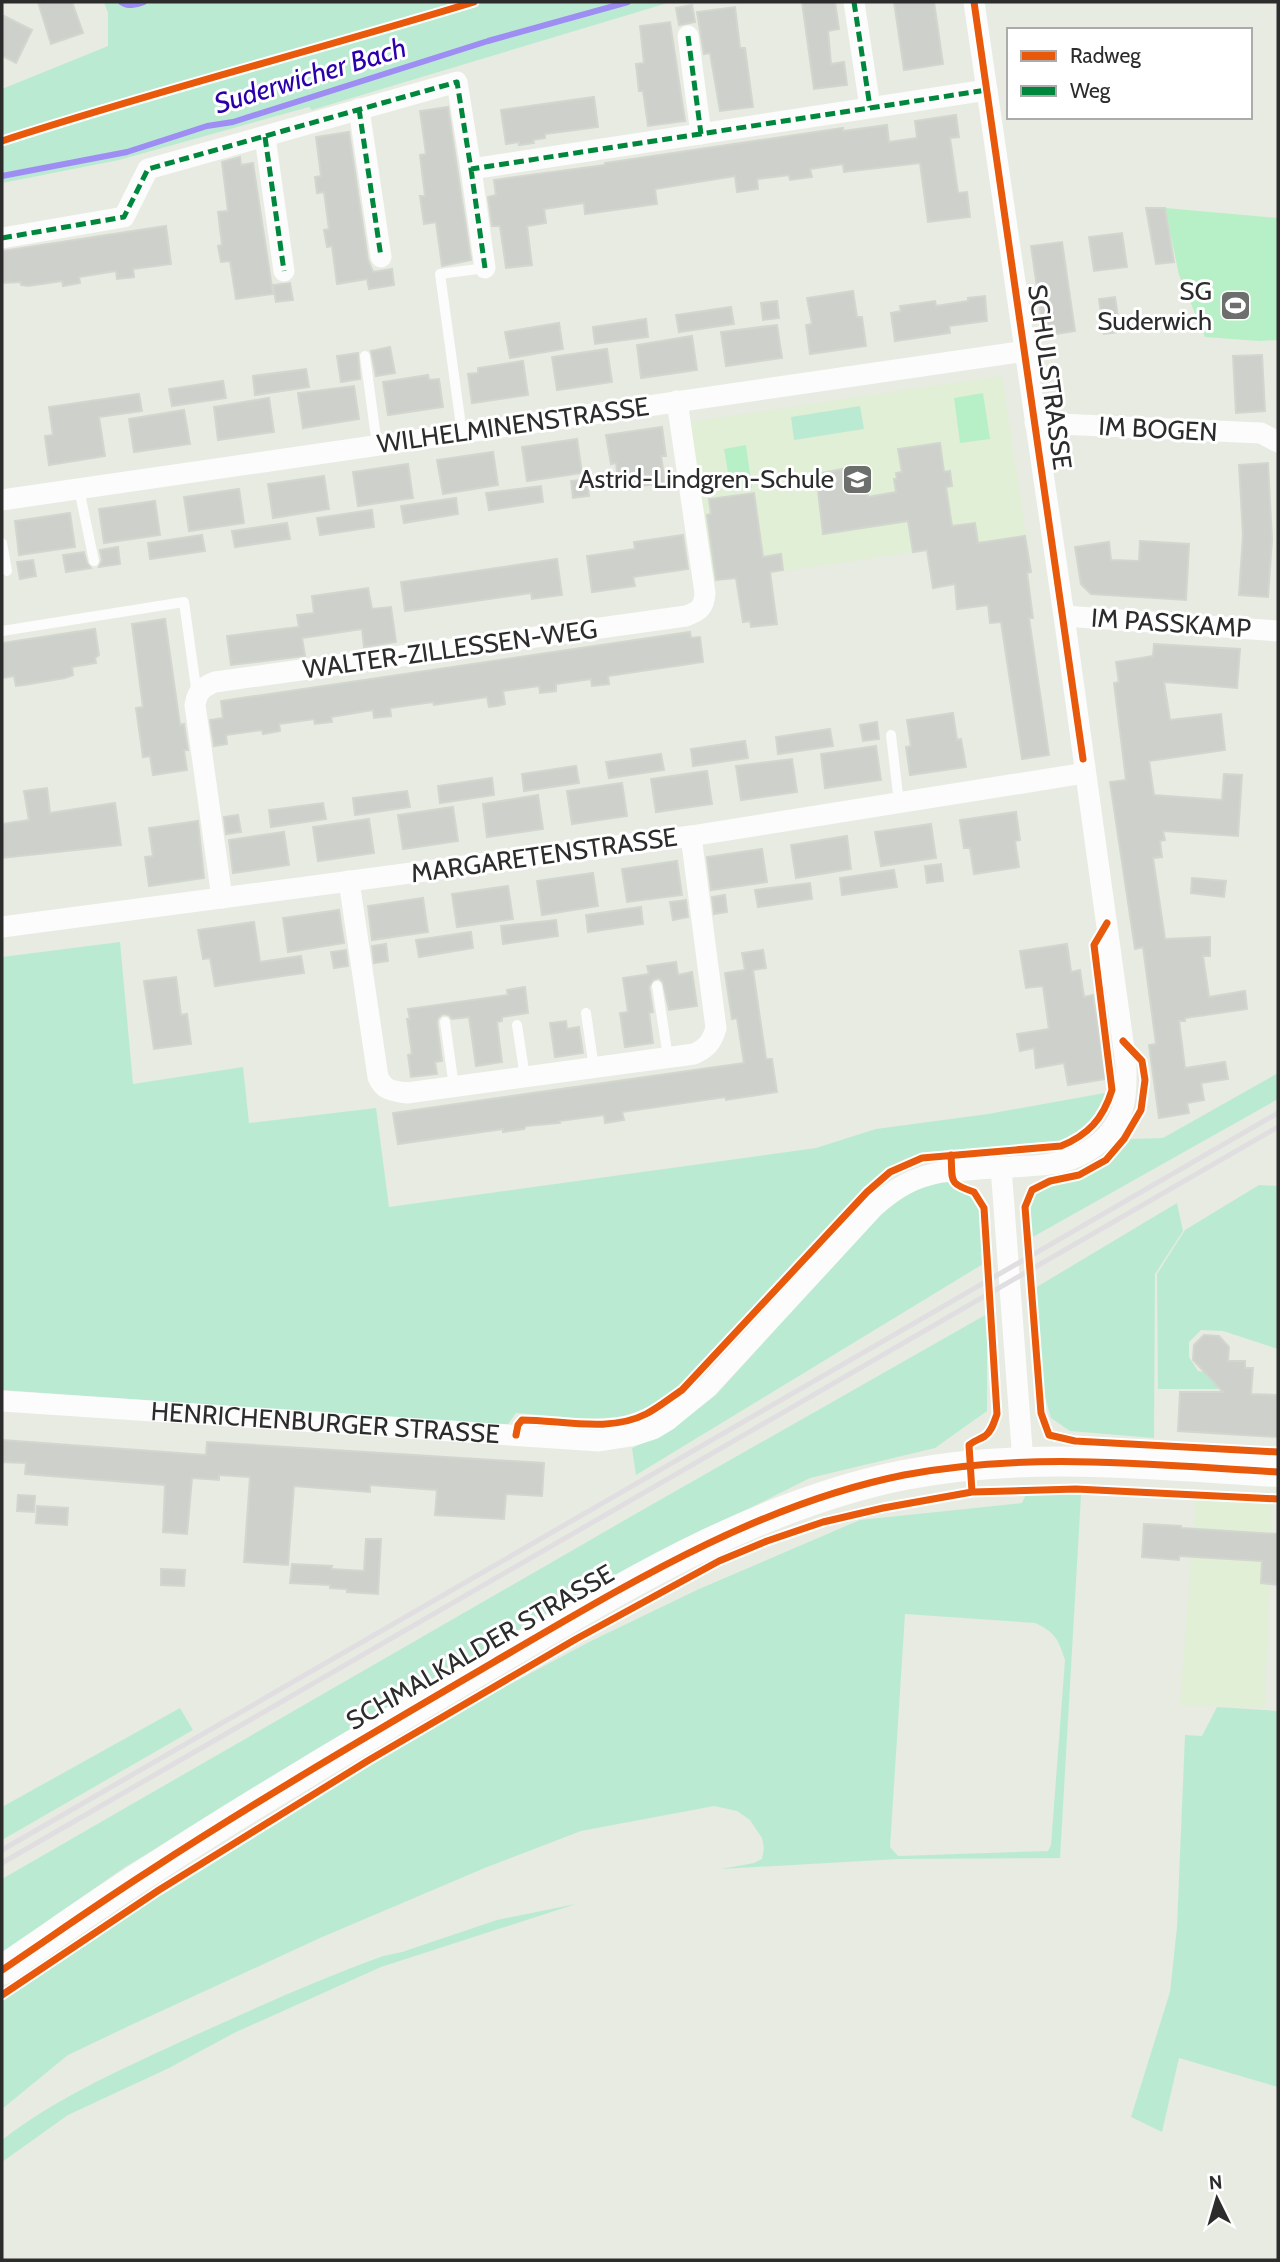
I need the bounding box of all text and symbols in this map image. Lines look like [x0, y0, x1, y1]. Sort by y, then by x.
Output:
legend [1007, 28, 1252, 119]
water label: Suderwicher Bach [210, 30, 410, 120]
text: Radweg [1070, 43, 1141, 68]
text: Weg [1070, 78, 1111, 103]
place label: SG Suderwich [1097, 275, 1212, 337]
street label: SCHULSTRASSE [1021, 282, 1079, 472]
sports icon: SG Suderwich [1218, 289, 1252, 323]
street label: WILHELMINENSTRASSE [375, 390, 651, 460]
street label: IM BOGEN [1098, 410, 1218, 448]
school or university icon: Astrid-Lindgren-Schule [840, 462, 874, 496]
place label: Astrid-Lindgren-Schule [578, 463, 834, 495]
street label: IM PASSKAMP [1090, 601, 1252, 645]
street label: WALTER-ZILLESSEN-WEG [301, 612, 599, 686]
street label: MARGARETENSTRASSE [409, 820, 679, 890]
street label: HENRICHENBURGER STRASSE [150, 1395, 501, 1450]
street label: SCHMALKALDER STRASSE [340, 1557, 620, 1737]
north arrow [1182, 2164, 1252, 2234]
text: N [1208, 2171, 1223, 2195]

